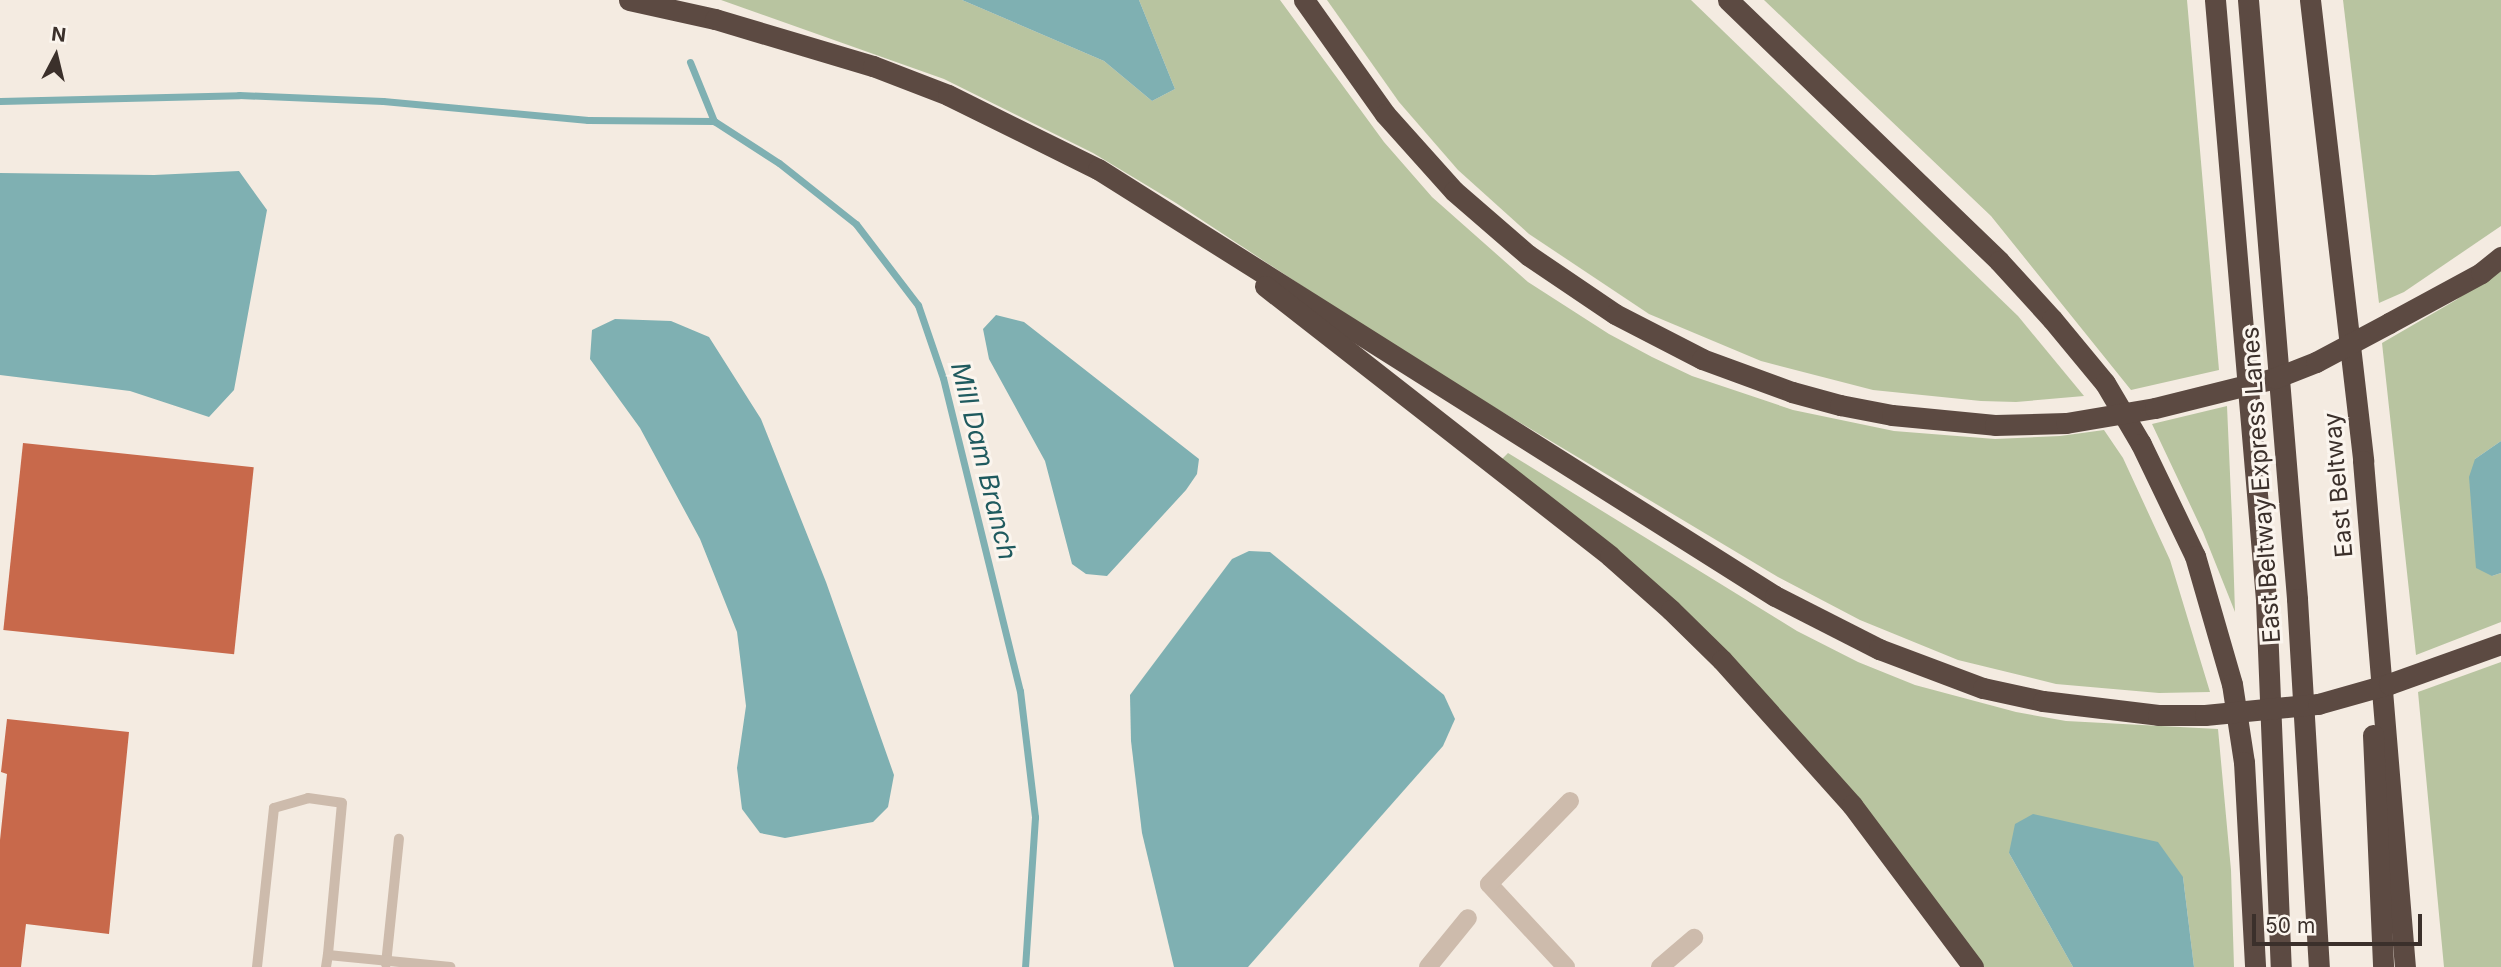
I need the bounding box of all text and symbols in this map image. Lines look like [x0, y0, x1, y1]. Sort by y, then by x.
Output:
north arrow [21, 21, 91, 91]
text: N [50, 22, 67, 47]
street label: East Beltway Express Lanes [2236, 326, 2286, 644]
water label: Mill Dam Branch [944, 359, 1024, 563]
street label: East Beltway [2317, 411, 2359, 559]
scale bar [2256, 900, 2426, 944]
text: 50 m [2265, 913, 2315, 938]

